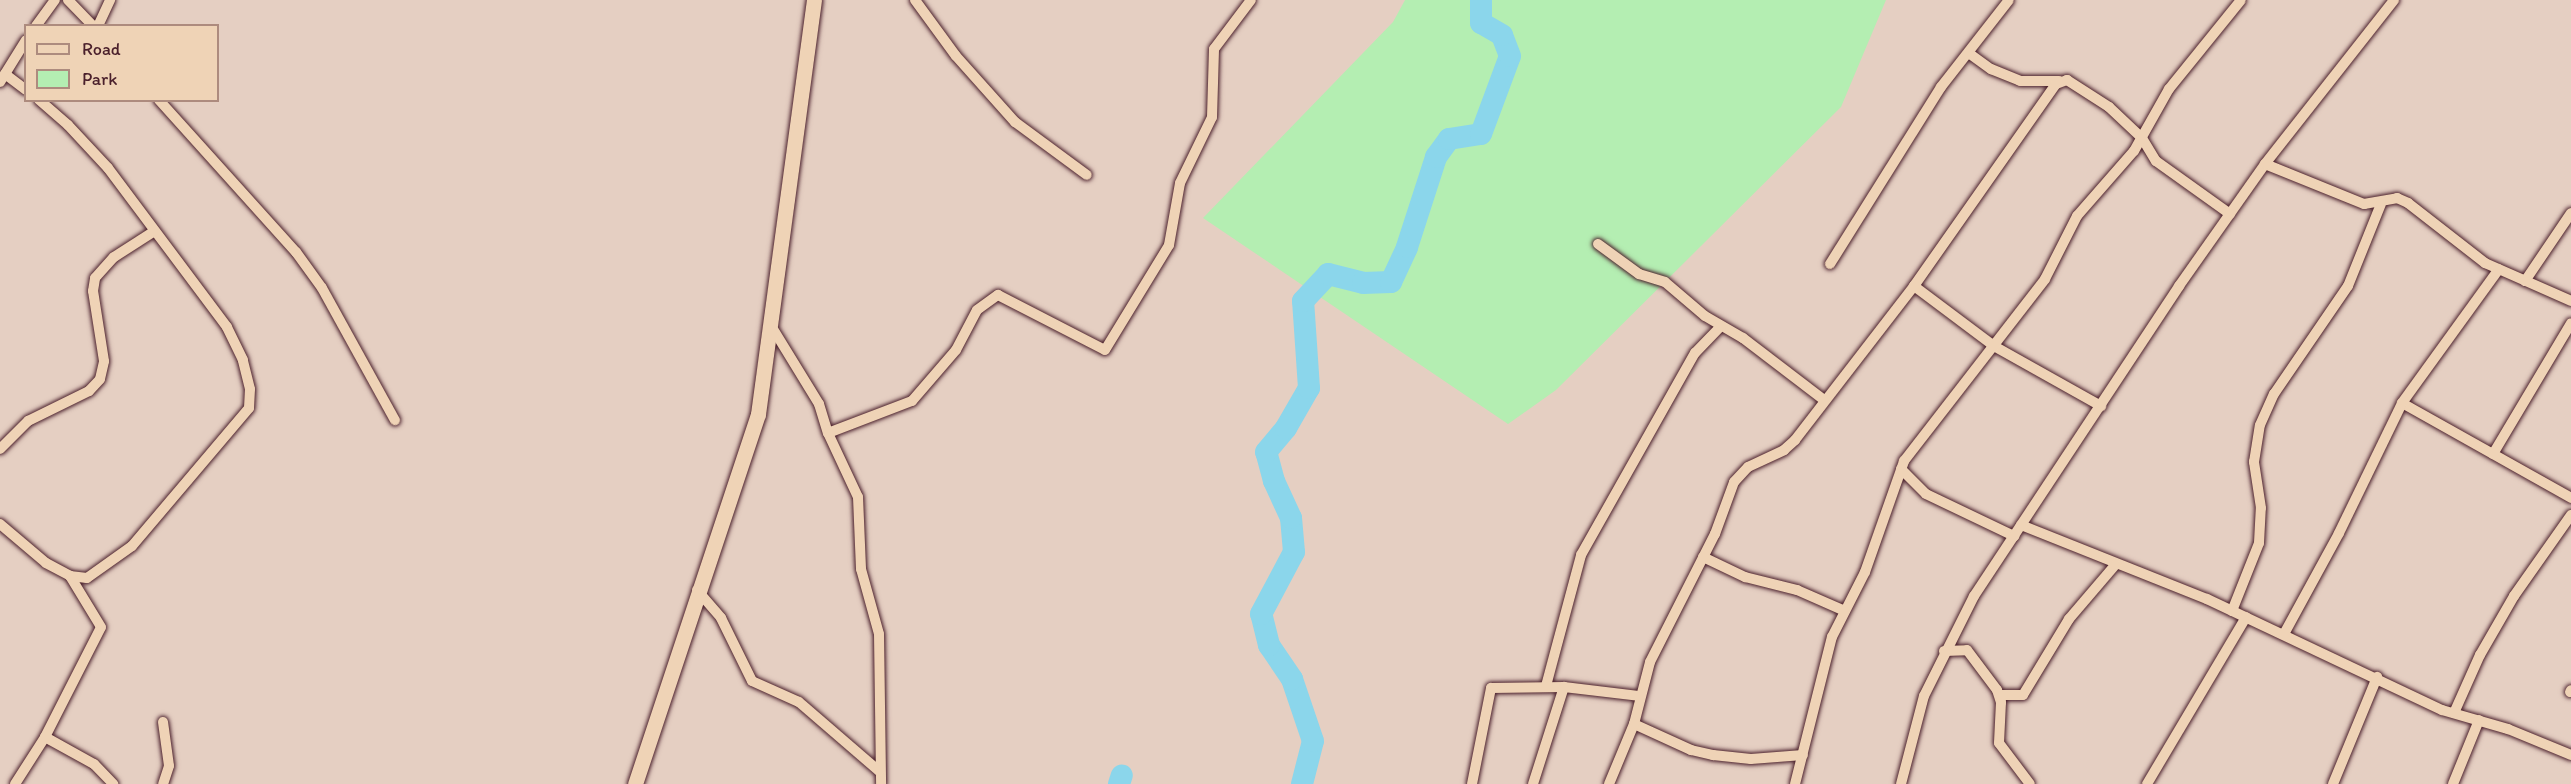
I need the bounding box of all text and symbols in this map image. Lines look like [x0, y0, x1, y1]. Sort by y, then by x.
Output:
legend [24, 24, 219, 102]
text: Road [82, 38, 121, 60]
text: Park [82, 68, 117, 90]

